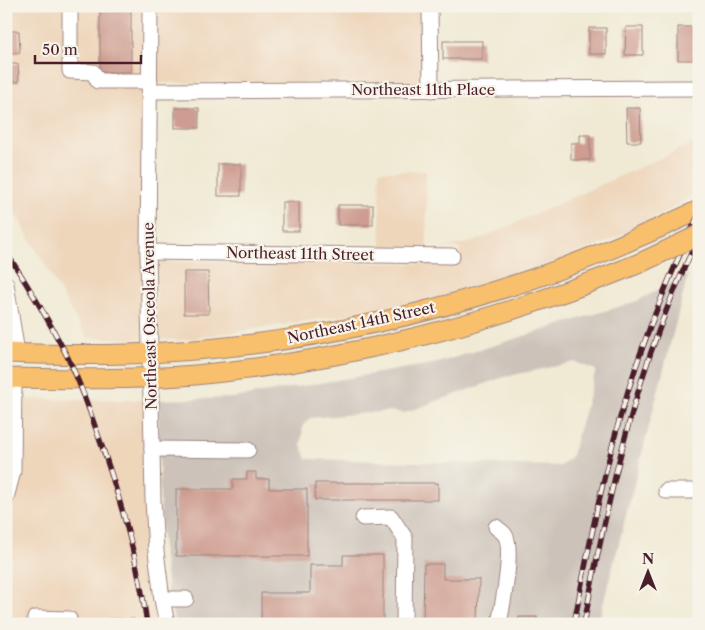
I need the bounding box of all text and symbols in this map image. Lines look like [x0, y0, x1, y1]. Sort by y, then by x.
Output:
scale bar [35, 32, 141, 64]
text: 50 m [42, 40, 78, 59]
street label: Northeast 11th Place [351, 80, 495, 99]
street label: Northeast Osceola Avenue [138, 222, 161, 410]
street label: Northeast 11th Street [226, 243, 375, 264]
street label: Northeast 14th Street [285, 297, 437, 347]
north arrow [622, 548, 672, 598]
text: N [642, 550, 654, 568]

